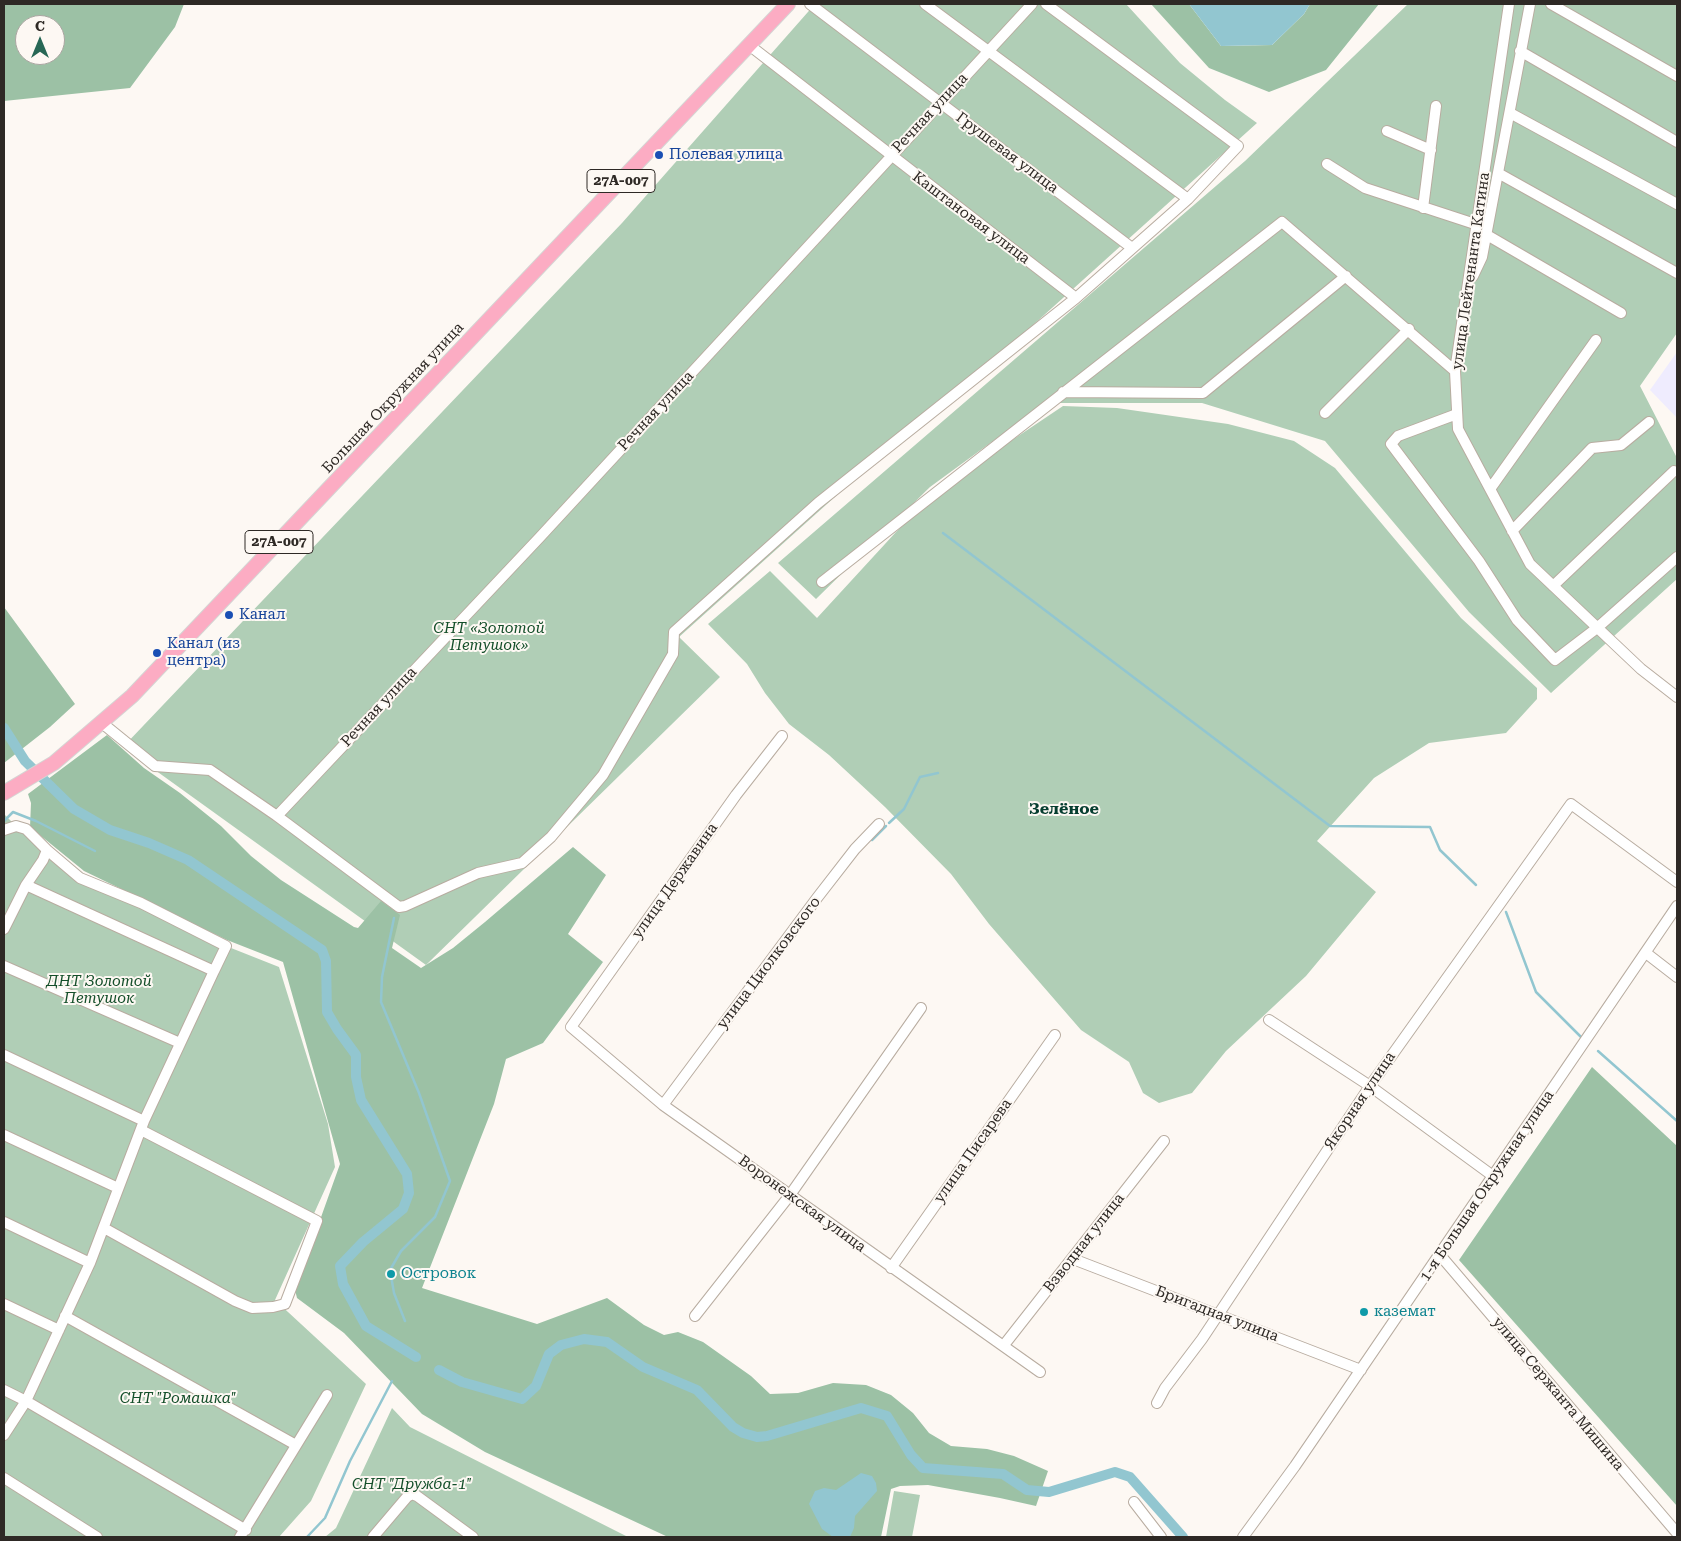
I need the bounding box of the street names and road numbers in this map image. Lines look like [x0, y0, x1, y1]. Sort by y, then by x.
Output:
street label: Речная улица [888, 69, 972, 157]
street label: Грушевая улица [952, 109, 1062, 197]
street label: Каштановая улица [909, 168, 1033, 268]
road number: 27А-007 [587, 170, 655, 192]
street label: улица Лейтенанта Катина [1448, 171, 1494, 371]
street label: Большая Окружная улица [318, 319, 468, 477]
street label: Речная улица [614, 367, 698, 455]
road number: 27А-007 [245, 530, 313, 554]
street label: Речная улица [337, 663, 421, 751]
street label: улица Державина [628, 820, 722, 942]
street label: улица Циолковского [713, 893, 825, 1033]
street label: Якорная улица [1321, 1049, 1399, 1153]
street label: 1-я Большая Окружная улица [1416, 1087, 1558, 1285]
street label: улица Писарева [930, 1095, 1016, 1207]
street label: Воронежская улица [735, 1152, 869, 1256]
street label: Взводная улица [1040, 1190, 1128, 1296]
street label: Бригадная улица [1153, 1282, 1281, 1346]
street label: улица Сержанта Мишина [1488, 1313, 1628, 1475]

